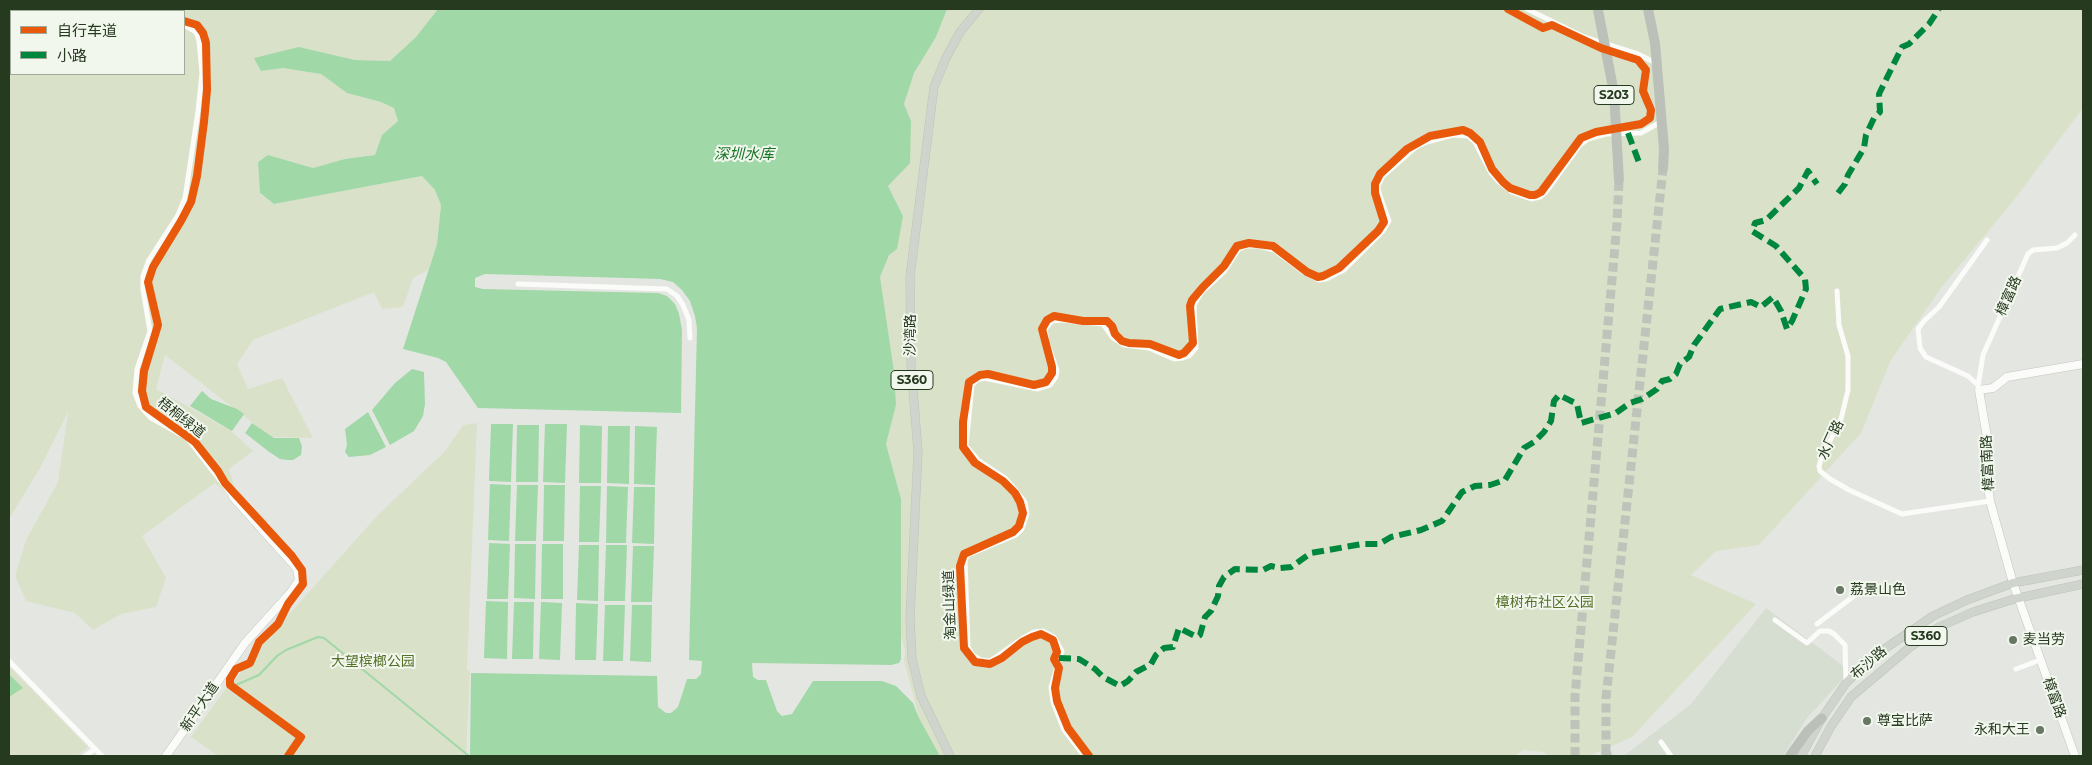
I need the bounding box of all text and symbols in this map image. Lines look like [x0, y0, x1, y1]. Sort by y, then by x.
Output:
legend [10, 10, 185, 75]
text: 自行车道 [57, 21, 117, 40]
text: 小路 [57, 46, 87, 65]
road number: S203 [1594, 86, 1634, 104]
water label: 深圳水库 [714, 146, 774, 164]
street label: 樟富路 [1993, 273, 2025, 319]
street label: 沙湾路 [903, 314, 919, 356]
road number: S360 [891, 370, 933, 390]
street label: 梧桐绿道 [154, 394, 208, 442]
street label: 水厂路 [1815, 417, 1847, 463]
street label: 樟富南路 [1978, 435, 1998, 491]
street label: 淘金山绿道 [940, 570, 960, 640]
place label: 荔景山色 [1850, 582, 1906, 598]
marker: 荔景山色 [1834, 584, 1846, 596]
park label: 樟树布社区公园 [1496, 595, 1594, 611]
road number: S360 [1905, 626, 1947, 646]
place label: 麦当劳 [2023, 632, 2065, 648]
marker: 麦当劳 [2007, 634, 2019, 646]
street label: 布沙路 [1848, 643, 1890, 683]
park label: 大望槟榔公园 [331, 654, 415, 670]
street label: 樟富路 [2039, 675, 2069, 721]
street label: 新平大道 [177, 679, 223, 735]
place label: 尊宝比萨 [1877, 713, 1933, 729]
marker: 尊宝比萨 [1861, 715, 1873, 727]
place label: 永和大王 [1974, 722, 2030, 738]
marker: 永和大王 [2034, 724, 2046, 736]

